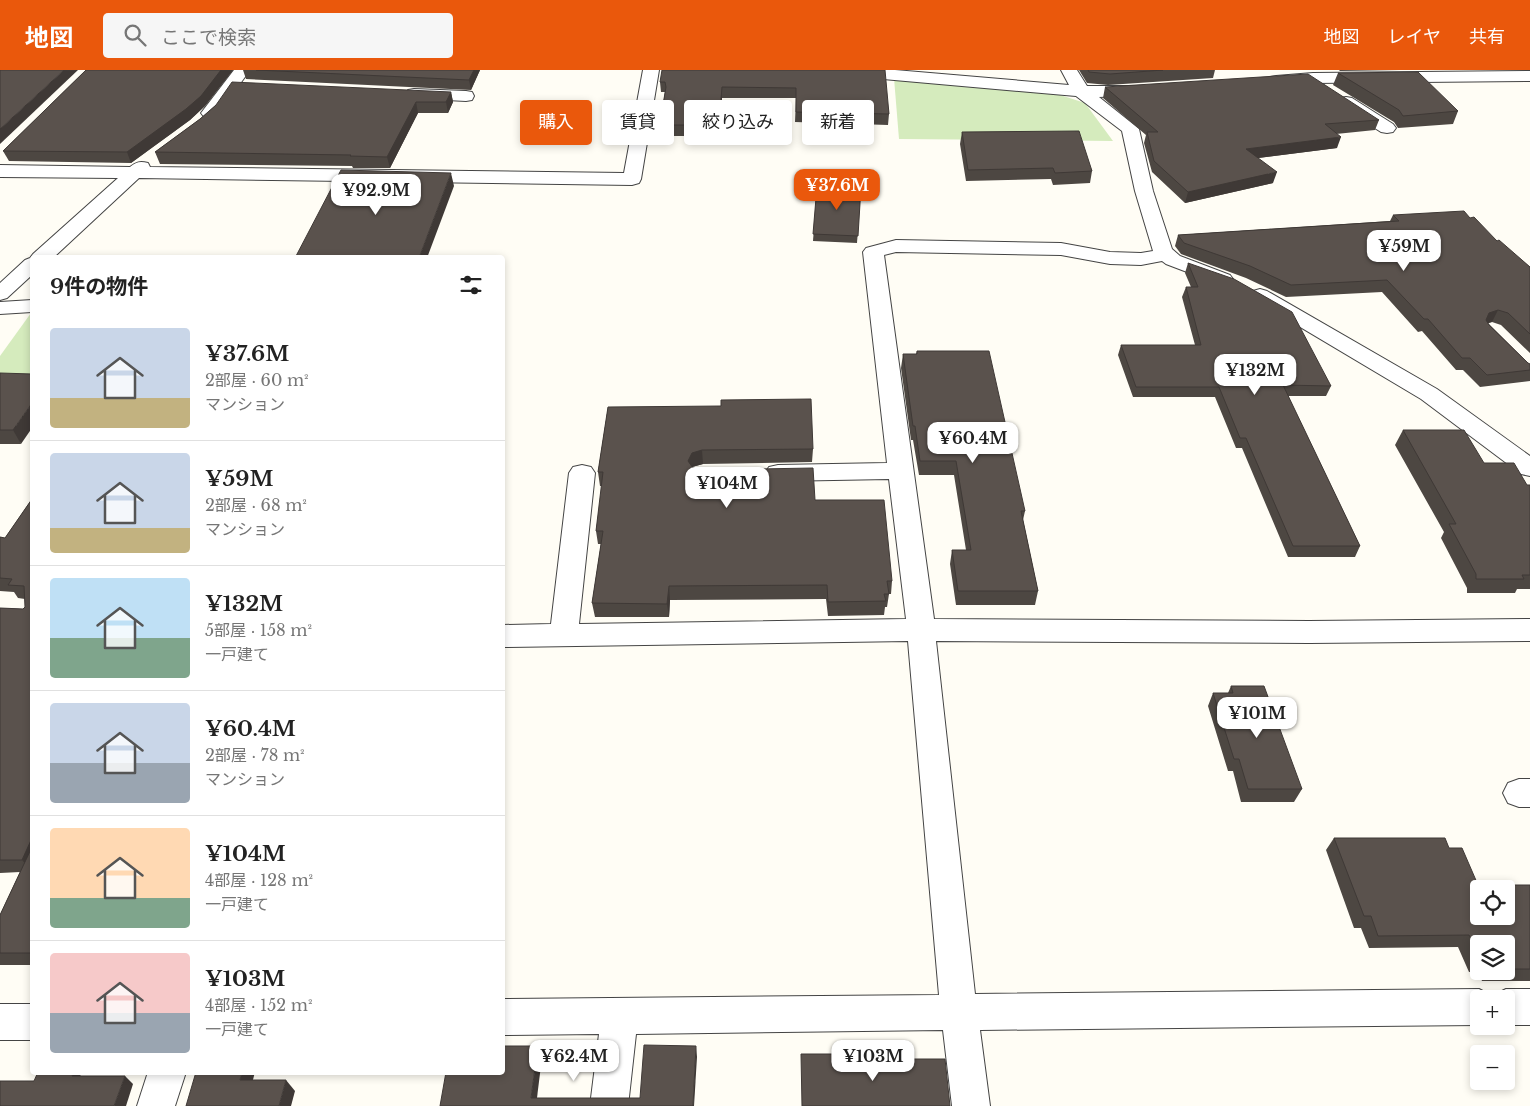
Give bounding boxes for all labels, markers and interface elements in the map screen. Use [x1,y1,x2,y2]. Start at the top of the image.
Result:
search box [103,13,453,58]
icon: search [121,21,149,49]
text: 地図 [25,23,73,52]
text: ここで検索 [161,26,256,49]
text: 地図 [1324,26,1360,48]
text: レイヤ [1388,26,1441,48]
text: 共有 [1469,26,1505,48]
chip: 購入 [520,100,592,145]
chip: 賃貸 [602,100,674,145]
chip: 絞り込み [684,100,792,145]
chip: 新着 [802,100,874,145]
pin: ¥37.6M [796,168,878,211]
pin: ¥92.9M [335,174,417,216]
text: ¥37.6M [805,175,869,195]
text: ¥92.9M [342,180,410,200]
pin: ¥59M [1374,230,1434,272]
text: ¥59M [1378,236,1430,256]
icon: filters [457,271,485,299]
text: 9件の物件 [50,274,148,300]
text: ¥37.6M [205,341,289,367]
icon: home [90,348,150,408]
pin: ¥132M [1220,354,1290,396]
text: ¥132M [1225,360,1285,380]
text: 2部屋 · 60 m² [205,370,309,390]
text: マンション [205,394,285,414]
pin: ¥60.4M [932,422,1014,464]
text: ¥60.4M [938,428,1008,448]
text: ¥59M [205,466,274,492]
pin: ¥104M [692,466,762,509]
icon: home [90,473,150,533]
text: ¥104M [696,473,758,493]
text: 2部屋 · 68 m² [205,495,307,515]
text: マンション [205,519,285,539]
text: ¥132M [205,591,283,617]
icon: home [90,598,150,658]
text: 5部屋 · 158 m² [205,620,312,640]
text: 一戸建て [205,644,269,664]
pin: ¥101M [1222,696,1292,739]
text: ¥101M [1228,703,1286,723]
text: ¥60.4M [205,716,296,742]
icon: home [90,723,150,783]
text: 2部屋 · 78 m² [205,745,305,765]
text: マンション [205,769,285,789]
text: ¥104M [205,841,286,867]
icon: home [90,848,150,908]
text: 4部屋 · 128 m² [205,870,313,890]
map controls [1470,880,1515,1090]
button: locate [1470,880,1515,925]
text: 一戸建て [205,894,269,914]
button: layers [1470,935,1515,980]
text: ¥103M [205,966,285,992]
icon: home [90,973,150,1033]
button: + [1470,990,1515,1035]
text: 4部屋 · 152 m² [205,995,313,1015]
text: 一戸建て [205,1019,269,1039]
pin: ¥62.4M [533,1040,615,1082]
pin: ¥103M [838,1040,908,1082]
button: − [1470,1045,1515,1090]
text: ¥62.4M [540,1046,608,1066]
text: ¥103M [842,1046,904,1066]

